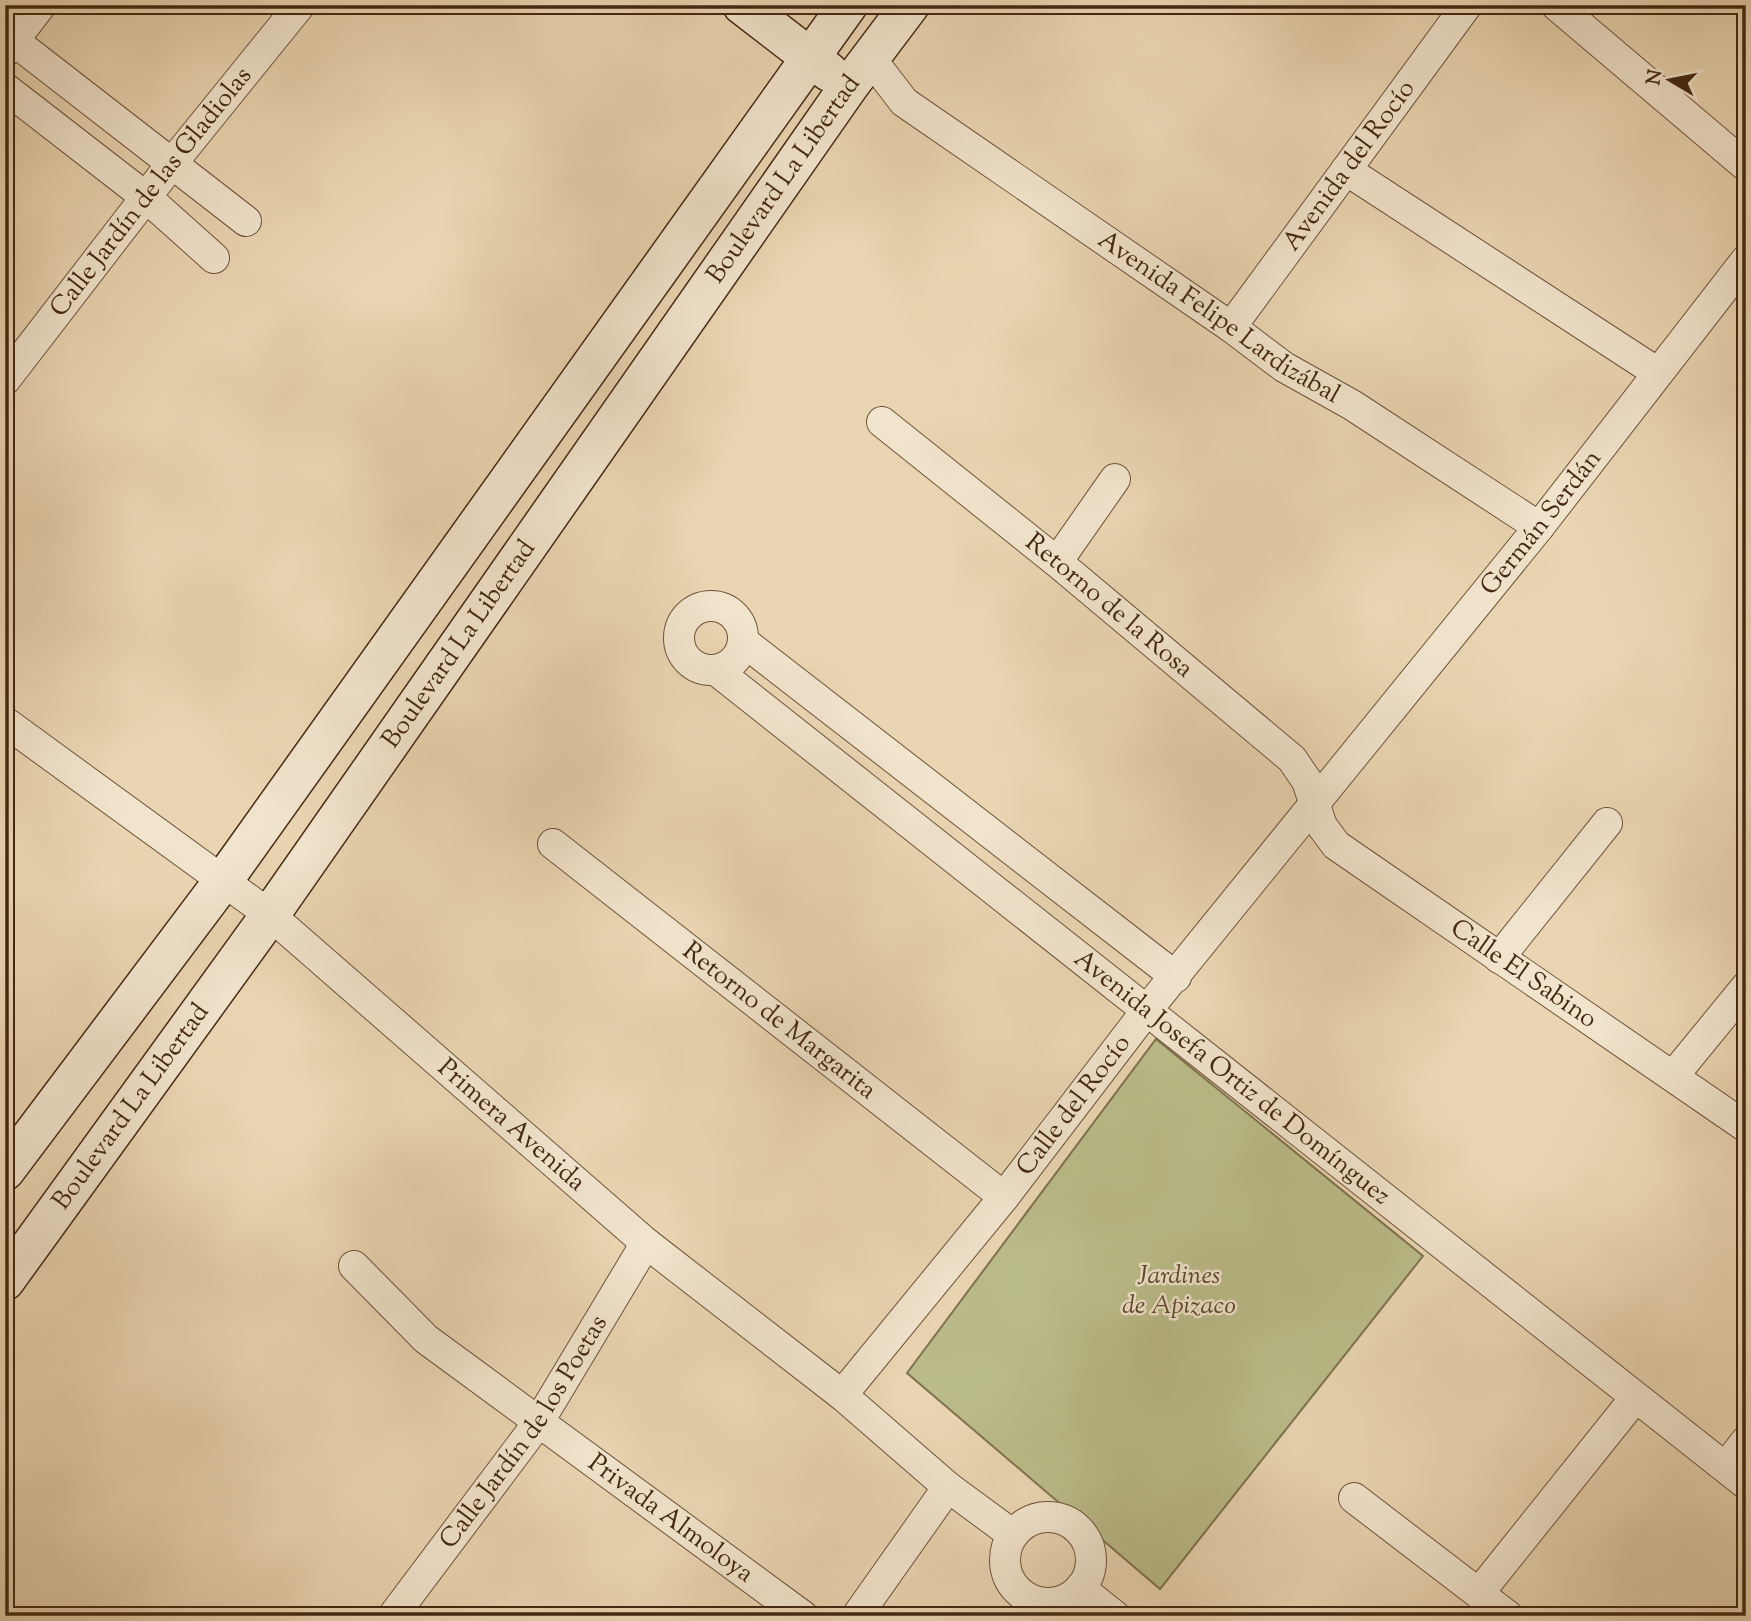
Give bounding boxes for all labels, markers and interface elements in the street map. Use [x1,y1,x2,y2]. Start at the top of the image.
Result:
north arrow [1636,46,1706,116]
street label: Calle Jardín de las Gladiolas [41,59,261,325]
street label: Boulevard La Libertad [698,67,870,291]
text: N [1641,68,1670,87]
street label: Avenida del Rocío [1274,72,1425,259]
street label: Avenida Felipe Lardizábal [1090,222,1347,413]
street label: Germán Serdán [1472,442,1611,604]
street label: Retorno de la Rosa [1017,525,1201,687]
street label: Boulevard La Libertad [373,532,545,756]
street label: Calle El Sabino [1442,910,1605,1038]
street label: Retorno de Margarita [674,933,884,1109]
street label: Avenida Josefa Ortiz de Domínguez [1066,941,1398,1215]
street label: Boulevard La Libertad [44,996,219,1218]
street label: Calle del Rocío [1008,1027,1140,1184]
street label: Primera Avenida [429,1050,594,1201]
park label: Jardines de Apizaco [1122,1258,1236,1325]
street label: Calle Jardín de los Poetas [431,1308,617,1557]
street label: Privada Almoloya [580,1445,761,1592]

